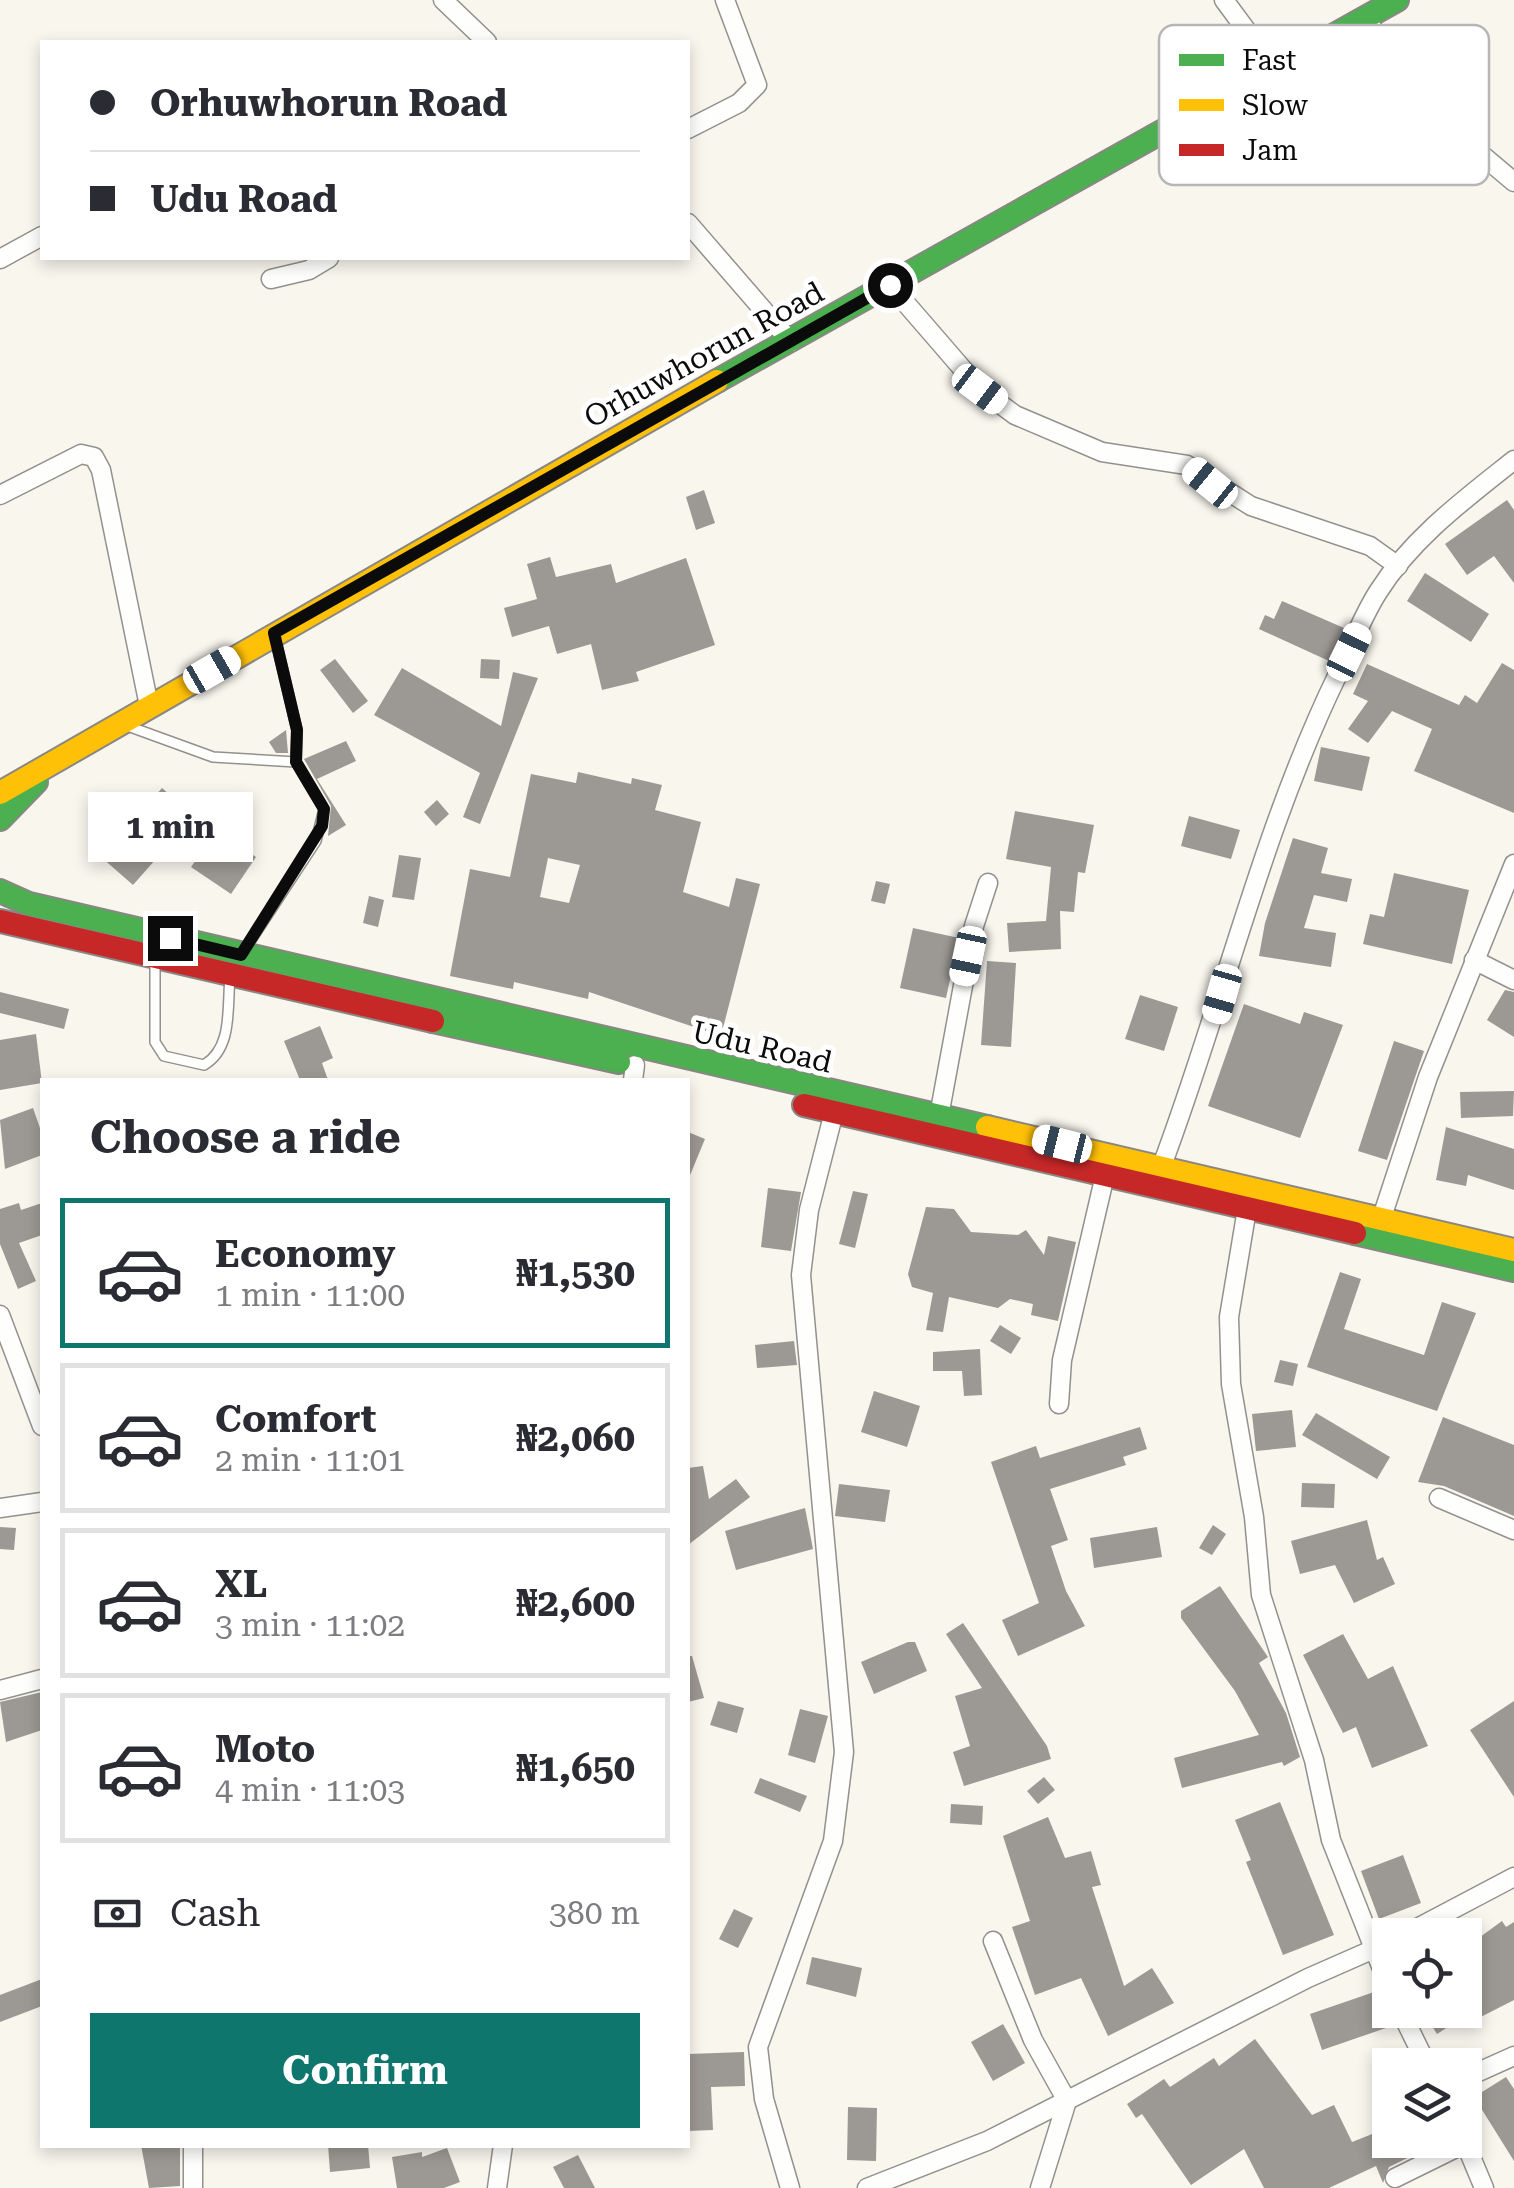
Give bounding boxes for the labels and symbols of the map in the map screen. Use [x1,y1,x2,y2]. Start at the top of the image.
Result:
legend [1159,25,1489,185]
text: Fast [1242,44,1296,77]
text: Slow [1242,89,1309,122]
text: Jam [1242,134,1298,167]
route start [868,263,913,308]
street label: Orhuwhorun Road [578,274,830,435]
car [947,359,1013,419]
car [1177,452,1243,514]
car [1322,618,1376,686]
car [179,642,245,698]
callout: 1 min [88,793,252,863]
route end [148,916,193,961]
car [947,924,989,988]
car [1199,961,1245,1027]
street label: Udu Road [689,1013,835,1080]
car [1029,1122,1095,1166]

